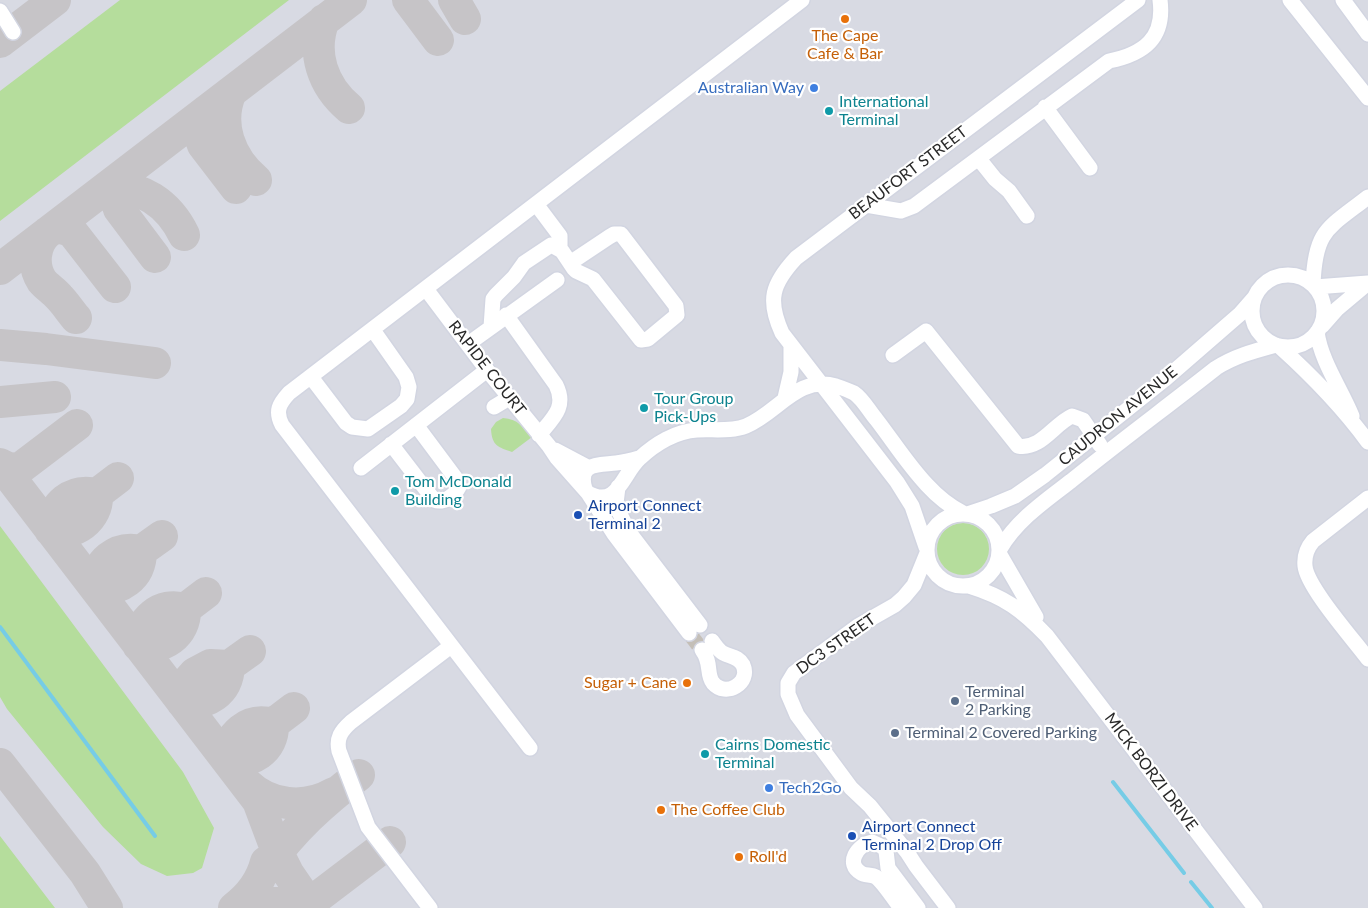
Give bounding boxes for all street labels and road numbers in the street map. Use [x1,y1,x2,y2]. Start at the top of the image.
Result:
street label: BEAUFORT STREET [845,122,971,224]
street label: RAPIDE COURT [444,317,530,419]
street label: CAUDRON AVENUE [1055,362,1181,470]
street label: DC3 STREET [793,610,879,678]
street label: MICK BORZI DRIVE [1100,709,1202,835]

